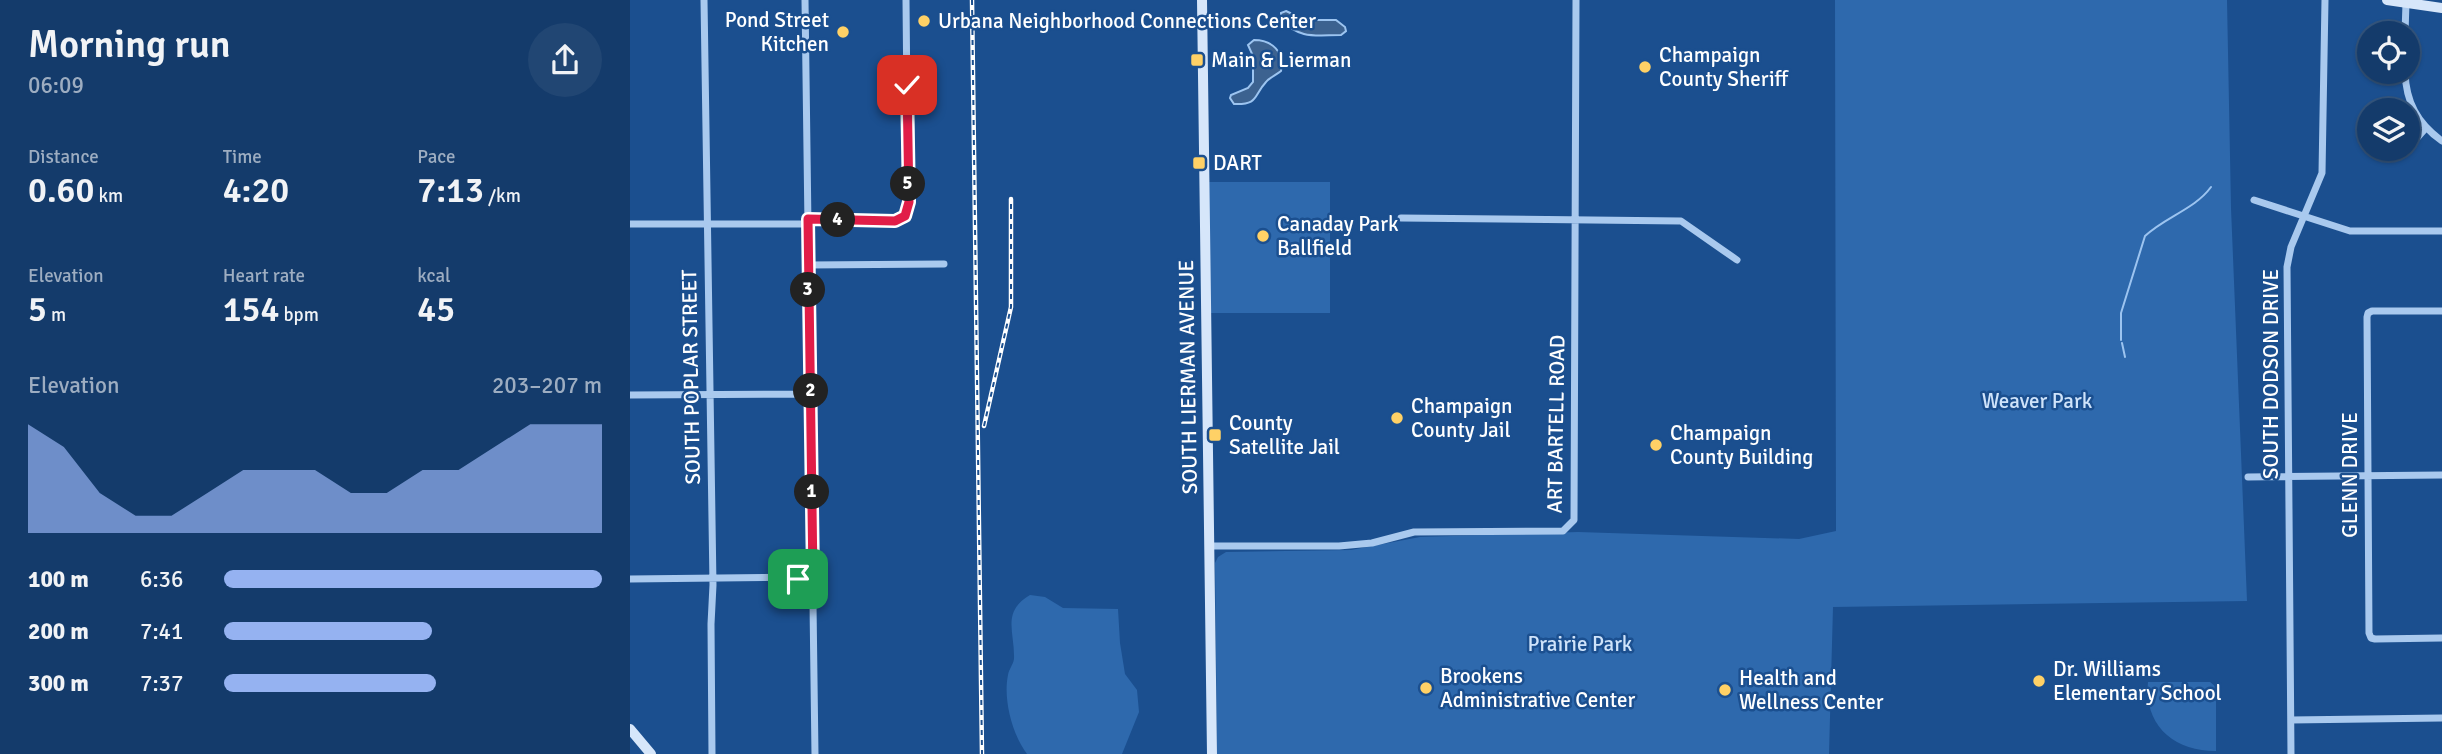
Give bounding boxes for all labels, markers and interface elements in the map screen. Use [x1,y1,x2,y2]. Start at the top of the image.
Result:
place label: Pond Street Kitchen [725,7,829,57]
place label: Urbana Neighborhood Connections Center [938,8,1316,34]
marker: Urbana Neighborhood Connections Center [916,13,932,29]
text: Morning run [28,21,231,68]
map controls [2357,21,2420,161]
button: locate [2357,21,2420,84]
button: share [528,23,602,97]
marker: Pond Street Kitchen [835,24,851,40]
place label: Champaign County Sheriff [1659,42,1790,92]
place label: Main & Lierman [1211,47,1351,73]
marker: Main & Lierman [1189,52,1205,68]
pin [877,55,937,115]
marker: Champaign County Sheriff [1637,59,1653,75]
icon: check [888,66,926,104]
text: 06:09 [28,71,84,100]
button: layers [2357,98,2420,161]
text: Distance [28,145,99,169]
text: Time [223,145,262,169]
text: Pace [417,145,456,169]
place label: DART [1213,150,1263,176]
marker: DART [1191,155,1207,171]
pin: 5 [890,166,926,202]
text: 0.60 [28,169,94,212]
text: 4:20 [223,169,289,212]
text: 7:13 [417,169,484,212]
text: 5 [902,171,913,195]
text: km [94,184,123,208]
text: /km [484,184,521,208]
pin: 4 [820,202,856,238]
text: 4 [832,207,843,231]
place label: Canaday Park Ballfield [1277,211,1399,261]
marker: Canaday Park Ballfield [1255,228,1271,244]
street label: SOUTH LIERMAN AVENUE [1173,259,1203,495]
text: Elevation [28,264,104,288]
text: Heart rate [223,264,305,288]
text: kcal [417,264,451,288]
street label: SOUTH POPLAR STREET [676,269,706,485]
street label: SOUTH DODSON DRIVE [2258,269,2284,479]
pin: 3 [790,272,826,308]
text: 3 [802,277,813,301]
text: 5 [28,288,47,331]
text: 154 [223,288,279,331]
text: 45 [417,288,455,331]
text: m [47,303,66,327]
text: bpm [279,303,319,327]
street label: ART BARTELL ROAD [1541,334,1571,514]
text: Elevation [28,371,120,400]
text: 203–207 m [492,371,602,400]
pin: 2 [794,374,828,408]
text: 2 [805,378,816,402]
park label: Weaver Park [1982,388,2093,414]
place label: Champaign County Jail [1411,393,1513,443]
place label: County Satellite Jail [1229,410,1340,460]
marker: Champaign County Jail [1389,410,1405,426]
street label: GLENN DRIVE [2337,412,2363,538]
place label: Champaign County Building [1670,420,1813,470]
marker: County Satellite Jail [1207,427,1223,443]
marker: Champaign County Building [1648,437,1664,453]
pin: 1 [794,475,830,510]
text: 1 [806,479,817,503]
pin [768,549,828,609]
icon: arrive [779,560,817,598]
text: 100 m [28,565,89,594]
text: 6:36 [140,565,183,594]
text: 200 m [28,617,89,646]
text: 7:41 [140,617,183,646]
park label: Prairie Park [1528,631,1633,657]
place label: Dr. Williams Elementary School [2053,656,2222,706]
place label: Brookens Administrative Center [1440,663,1635,713]
place label: Health and Wellness Center [1739,665,1884,715]
text: 300 m [28,669,89,698]
text: 7:37 [140,669,183,698]
marker: Dr. Williams Elementary School [2031,673,2047,689]
marker: Brookens Administrative Center [1418,680,1434,696]
marker: Health and Wellness Center [1717,682,1733,698]

